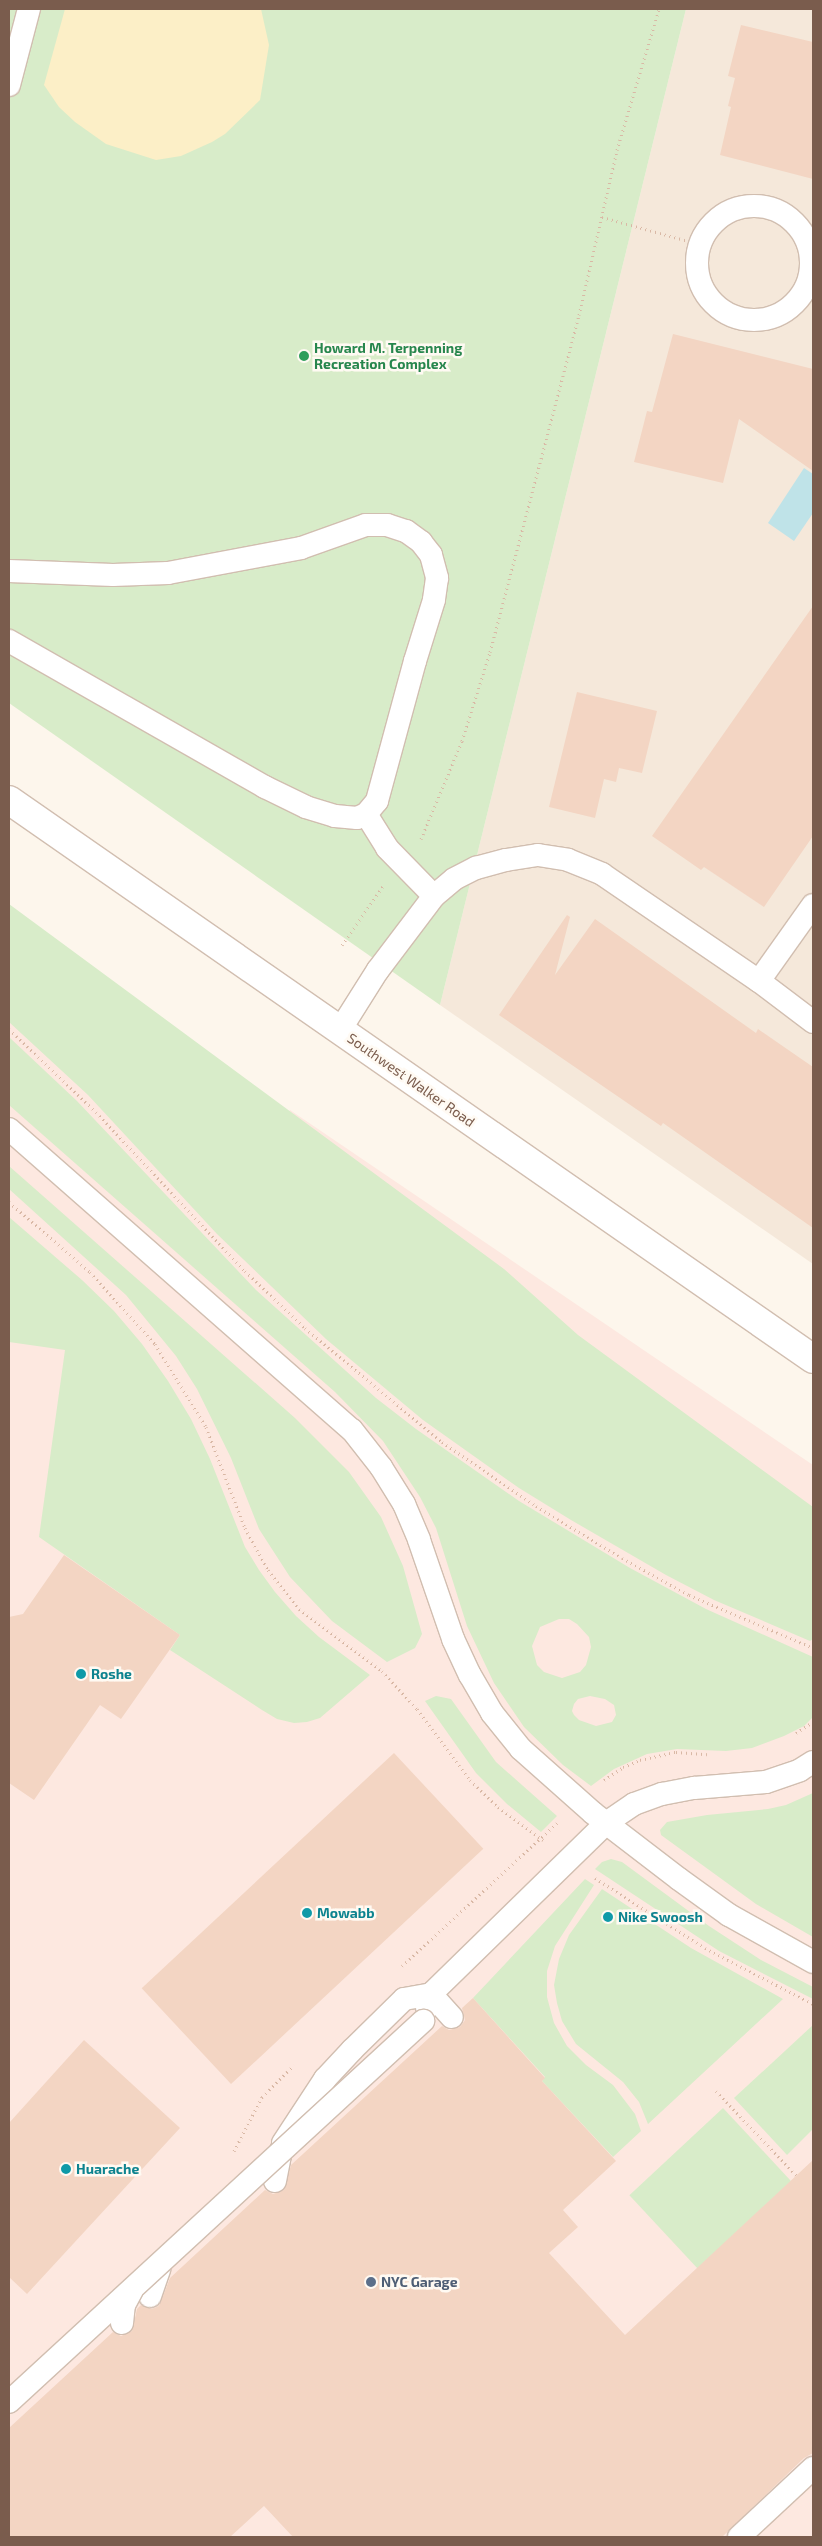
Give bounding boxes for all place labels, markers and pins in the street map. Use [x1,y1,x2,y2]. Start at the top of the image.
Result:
place label: Howard M. Terpenning Recreation Complex [314,340,463,372]
marker: Howard M. Terpenning Recreation Complex [298,350,310,362]
place label: Roshe [91,1666,132,1682]
marker: Roshe [75,1668,87,1680]
place label: Mowabb [317,1905,374,1921]
marker: Mowabb [301,1907,313,1919]
place label: Nike Swoosh [618,1909,703,1925]
marker: Nike Swoosh [602,1911,614,1923]
place label: Huarache [76,2161,139,2177]
marker: Huarache [60,2163,72,2175]
place label: NYC Garage [381,2274,458,2290]
marker: NYC Garage [365,2276,377,2288]

